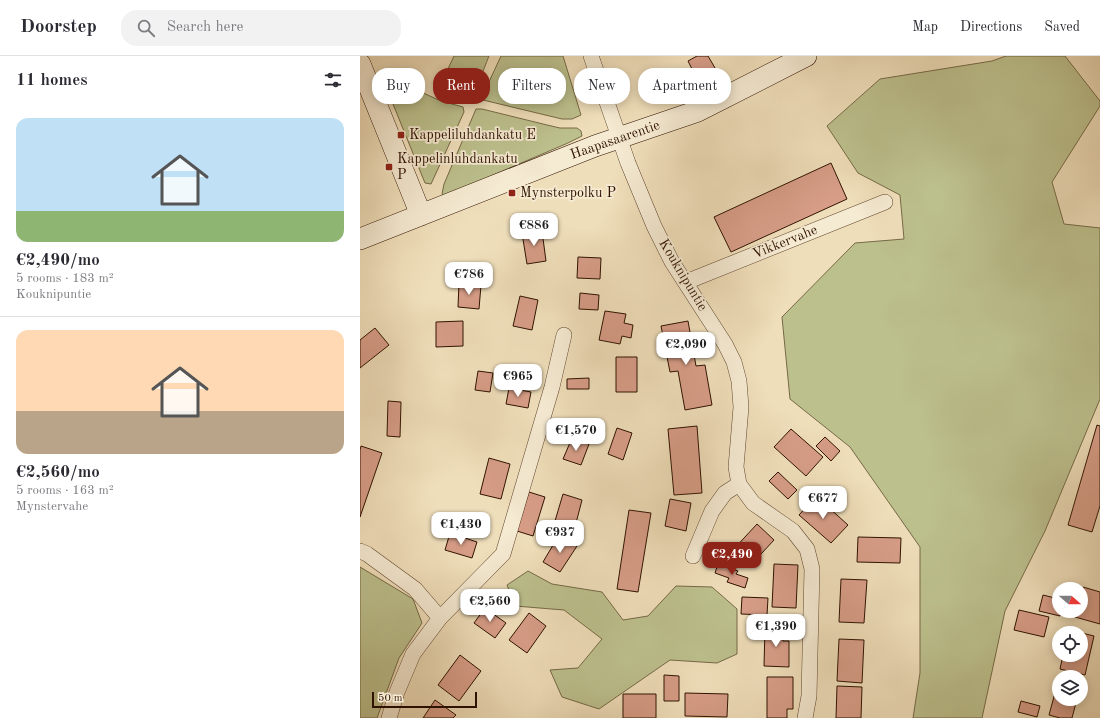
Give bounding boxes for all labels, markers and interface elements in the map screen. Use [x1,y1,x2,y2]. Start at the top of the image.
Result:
search box [121,10,401,46]
icon: search [135,17,157,39]
text: Doorstep [20,18,97,37]
text: Search here [167,20,244,35]
text: Map [912,20,938,34]
text: Directions [960,20,1022,34]
text: Saved [1044,20,1080,34]
chip: Buy [372,68,425,104]
chip: Rent [433,68,490,104]
chip: Filters [498,68,566,104]
chip: New [574,68,630,104]
chip: Apartment [638,68,731,104]
icon: filters [322,69,344,91]
text: 11 homes [16,72,88,89]
street label: Haapasaarentie [568,118,662,162]
place label: Kappeliluhdankatu E [409,128,536,142]
marker: Kappeliluhdankatu E [396,130,406,140]
icon: home [144,144,216,216]
place label: Kappelinluhdankatu P [397,152,518,182]
marker: Kappelinluhdankatu P [384,162,394,172]
place label: Mynsterpolku P [520,186,616,200]
marker: Mynsterpolku P [507,188,517,198]
pin: €886 [510,213,558,247]
text: €886 [519,219,549,232]
street label: Vikkervahe [751,223,819,261]
street label: Kouknipuntie [656,237,710,313]
text: €2,490/mo [16,252,100,269]
pin: €786 [445,262,493,296]
text: €786 [454,268,484,281]
text: 5 rooms · 183 m² [16,272,114,285]
text: Kouknipuntie [16,288,91,301]
pin: €2,090 [653,332,719,366]
text: €2,090 [665,338,707,351]
icon: home [144,356,216,428]
pin: €965 [494,364,542,398]
text: €965 [503,370,533,383]
pin: €1,570 [543,418,609,452]
text: €1,570 [555,424,597,437]
text: €2,560/mo [16,464,100,481]
text: 5 rooms · 163 m² [16,484,114,497]
pin: €677 [799,486,847,520]
text: €677 [808,492,838,505]
text: Mynstervahe [16,500,88,513]
pin: €1,430 [428,512,494,546]
text: €1,430 [440,518,482,531]
pin: €937 [536,520,584,554]
text: €937 [545,526,575,539]
pin: €2,490 [699,542,765,576]
text: €2,490 [711,548,753,561]
north arrow [1052,582,1088,618]
map controls [1052,582,1088,706]
pin: €2,560 [457,589,523,623]
text: €2,560 [469,595,511,608]
pin: €1,390 [743,614,809,648]
text: €1,390 [755,620,797,633]
button: locate [1052,626,1088,662]
button: layers [1052,670,1088,706]
scale bar [372,690,477,709]
text: 50 m [378,693,403,704]

